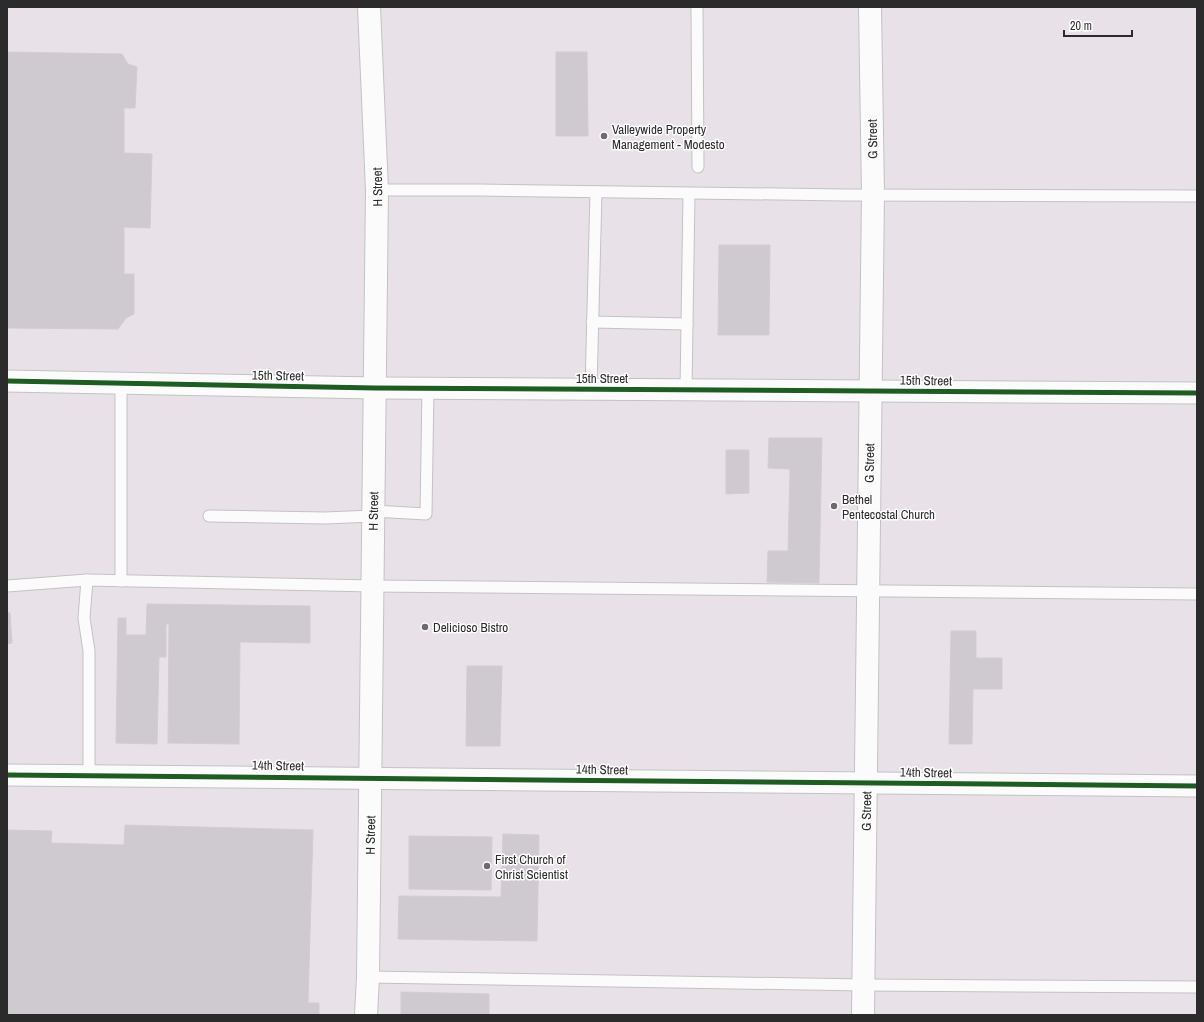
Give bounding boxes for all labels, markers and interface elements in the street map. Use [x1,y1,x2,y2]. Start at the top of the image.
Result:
scale bar [1064,12,1132,38]
text: 20 m [1070,18,1092,34]
street label: G Street [864,119,881,159]
place label: Valleywide Property Management - Modesto [612,121,725,153]
marker: Valleywide Property Management - Modesto [599,131,609,141]
street label: H Street [369,167,386,207]
street label: 15th Street [252,367,304,384]
street label: 15th Street [576,370,628,387]
street label: 15th Street [900,372,952,389]
street label: G Street [861,443,878,483]
street label: H Street [365,491,382,531]
place label: Bethel Pentecostal Church [842,491,935,523]
marker: Bethel Pentecostal Church [829,501,839,511]
place label: Delicioso Bistro [433,619,508,636]
marker: Delicioso Bistro [420,622,430,632]
street label: 14th Street [252,757,304,774]
street label: 14th Street [576,761,628,778]
street label: 14th Street [900,764,952,781]
street label: G Street [858,791,875,831]
street label: H Street [362,815,379,855]
place label: First Church of Christ Scientist [495,851,568,883]
marker: First Church of Christ Scientist [482,861,492,871]

